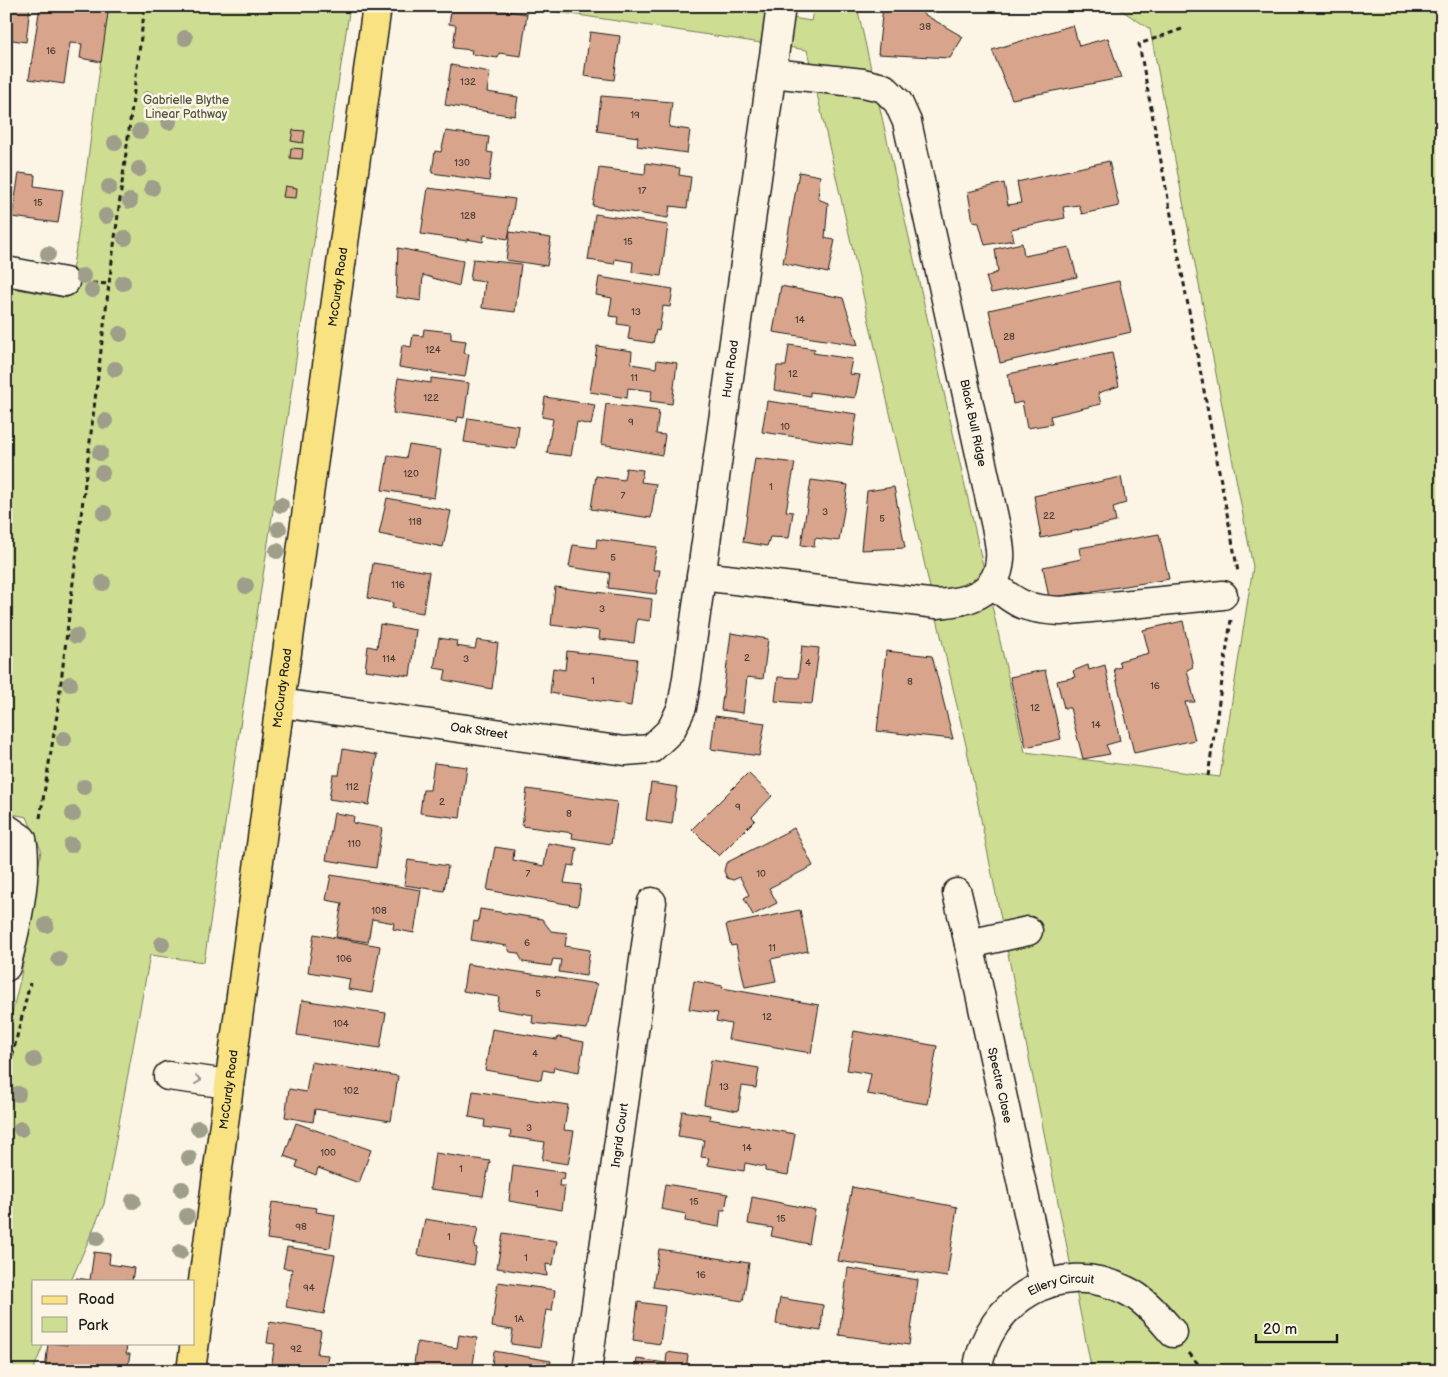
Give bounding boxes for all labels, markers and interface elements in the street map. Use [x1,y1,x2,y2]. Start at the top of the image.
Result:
house number: 38 [919,21,931,33]
house number: 16 [46,45,56,57]
house number: 132 [460,76,476,88]
park label: Gabrielle Blythe Linear Pathway [143,93,229,122]
house number: 19 [630,109,640,121]
house number: 130 [454,157,470,169]
house number: 17 [638,185,646,197]
house number: 15 [33,197,43,209]
house number: 128 [460,210,476,222]
house number: 15 [623,236,633,248]
street label: McCurdy Road [325,246,351,328]
house number: 13 [631,306,641,318]
house number: 14 [795,314,805,326]
house number: 28 [1003,331,1015,343]
street label: Hunt Road [719,339,742,399]
house number: 124 [425,344,441,356]
house number: 12 [788,368,798,380]
house number: 11 [630,372,638,384]
street label: Black Bull Ridge [956,378,990,468]
house number: 122 [423,392,439,404]
house number: 9 [628,416,634,428]
house number: 10 [780,421,790,433]
house number: 120 [403,468,419,480]
house number: 1 [769,481,773,493]
house number: 7 [621,490,626,502]
house number: 3 [822,506,828,518]
house number: 22 [1043,510,1055,522]
house number: 5 [879,513,885,525]
house number: 118 [408,516,422,528]
house number: 5 [610,552,616,564]
house number: 116 [391,579,405,591]
house number: 3 [599,603,605,615]
street label: McCurdy Road [269,647,295,729]
house number: 2 [744,652,750,664]
house number: 114 [382,653,396,665]
house number: 3 [463,653,469,665]
house number: 4 [805,657,811,669]
house number: 1 [591,675,595,687]
house number: 8 [907,676,913,688]
house number: 16 [1150,680,1160,692]
house number: 12 [1030,702,1040,714]
street label: Oak Street [449,719,509,742]
house number: 14 [1091,719,1101,731]
house number: 112 [345,781,359,793]
house number: 2 [439,796,445,808]
house number: 9 [735,801,741,813]
house number: 8 [566,808,572,820]
house number: 110 [347,838,361,850]
house number: 7 [526,868,531,880]
house number: 10 [756,868,766,880]
house number: 108 [371,905,387,917]
house number: 6 [524,937,530,949]
house number: 11 [768,942,776,954]
house number: 106 [336,953,352,965]
house number: 5 [535,988,541,1000]
house number: 12 [762,1011,772,1023]
house number: 104 [333,1018,349,1030]
street label: Spectre Close [984,1046,1016,1124]
house number: 4 [532,1048,538,1060]
street label: McCurdy Road [216,1049,241,1130]
one-way arrow [195,1074,203,1085]
house number: 13 [719,1081,729,1093]
house number: 102 [343,1085,359,1097]
street label: Ingrid Court [608,1102,632,1168]
house number: 3 [526,1122,532,1134]
house number: 14 [742,1142,752,1154]
house number: 100 [320,1147,336,1159]
house number: 1 [459,1163,463,1175]
house number: 1 [535,1188,539,1200]
house number: 15 [689,1196,699,1208]
house number: 15 [776,1213,786,1225]
house number: 98 [295,1221,307,1233]
house number: 1 [447,1231,451,1243]
house number: 1 [524,1252,528,1264]
house number: 16 [696,1269,706,1281]
street label: Ellery Circuit [1025,1271,1096,1299]
legend [32,1280,195,1344]
house number: 94 [303,1282,315,1294]
text: Road [78,1290,114,1309]
scale bar [1256,1312,1337,1344]
house number: 1A [514,1313,525,1325]
text: Park [78,1316,109,1335]
text: 20 m [1263,1320,1297,1339]
house number: 92 [290,1343,302,1355]

